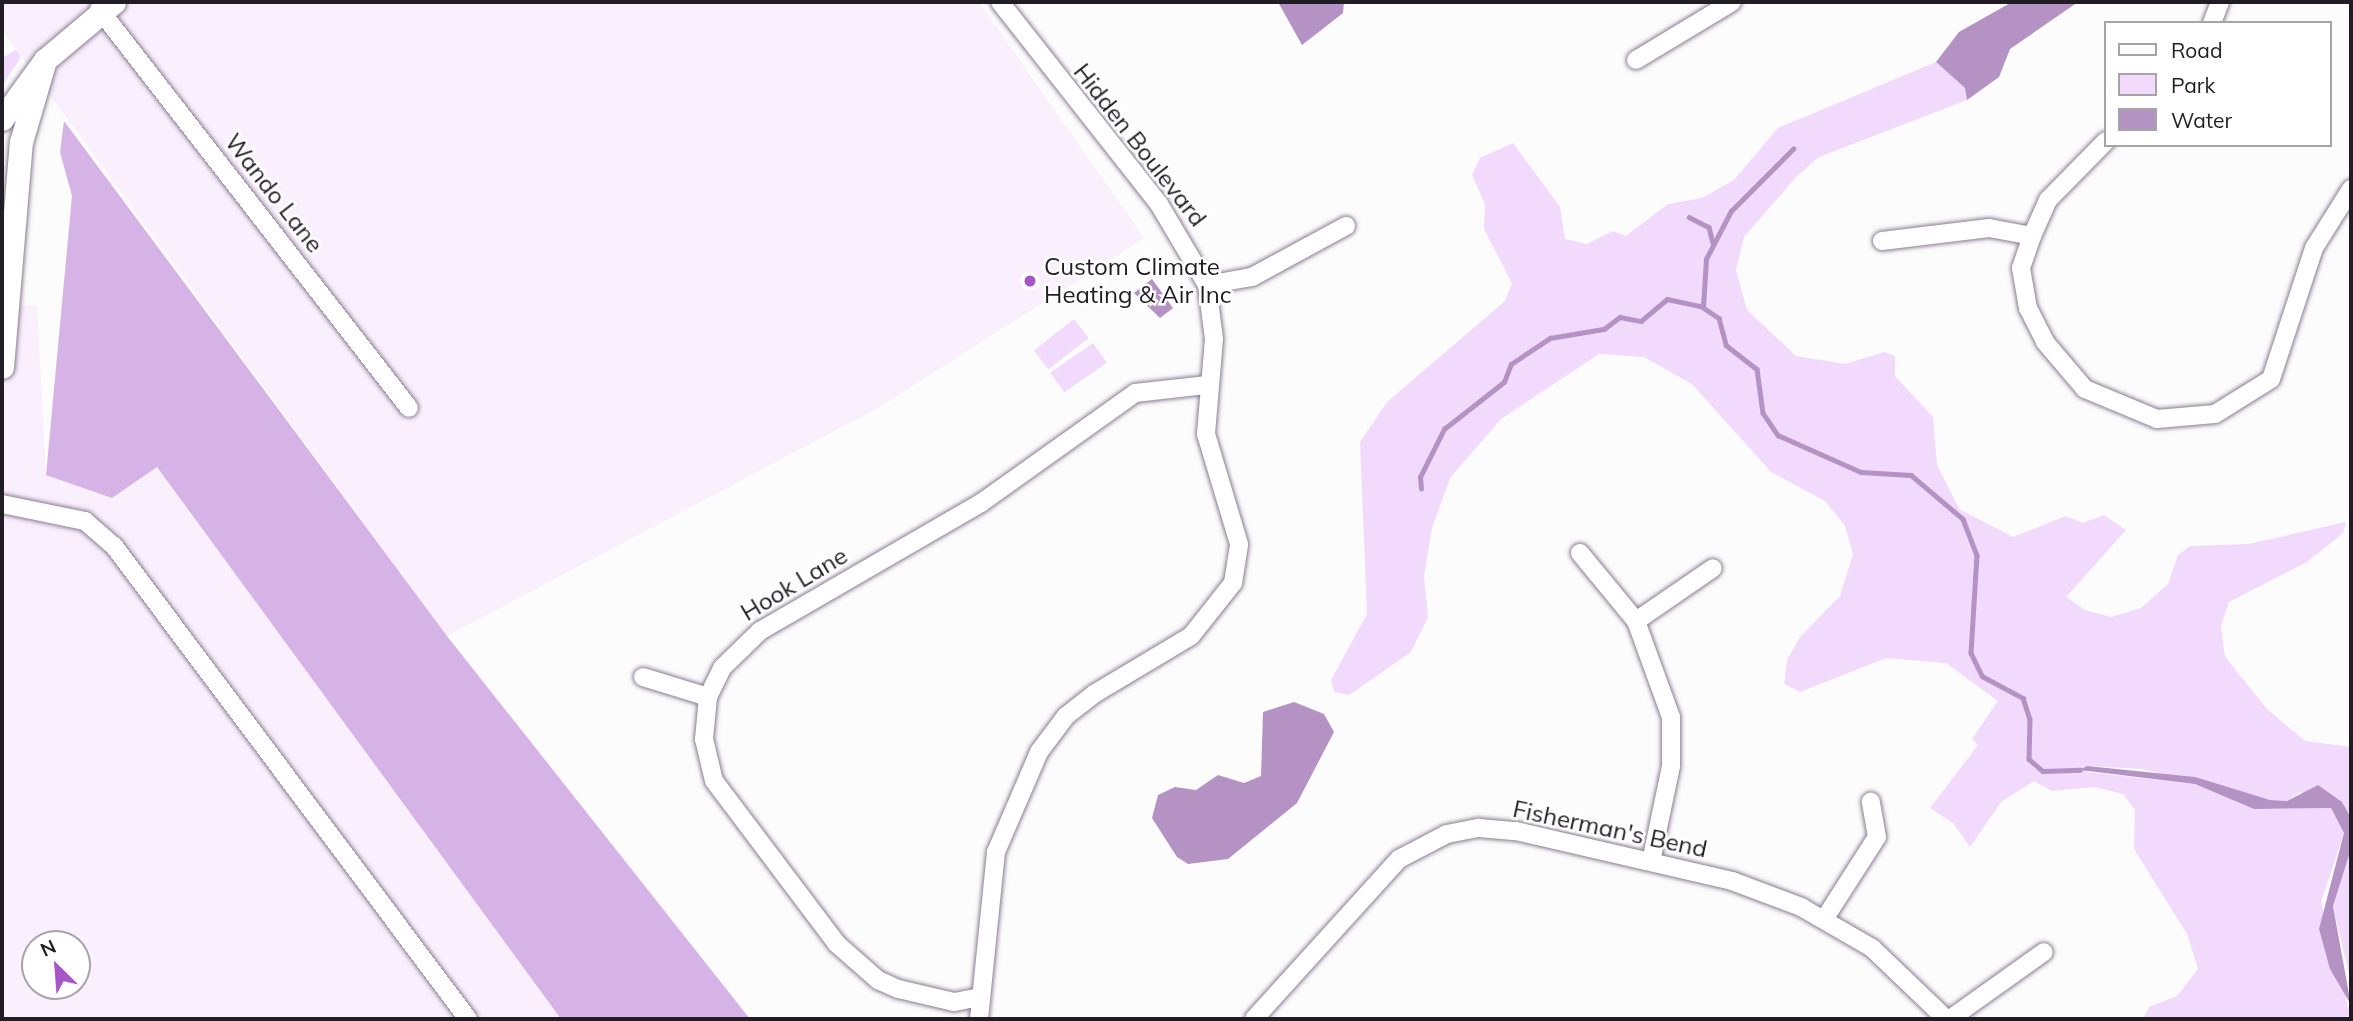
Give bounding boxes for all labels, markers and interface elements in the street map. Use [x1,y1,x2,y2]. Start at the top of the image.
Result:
legend [2104,21,2332,147]
text: Road [2171,37,2222,63]
street label: Hidden Boulevard [1068,58,1212,232]
text: Park [2171,72,2215,98]
text: Water [2171,107,2232,133]
street label: Wando Lane [219,128,329,258]
place label: Custom Climate Heating & Air Inc [1044,253,1232,309]
marker: Custom Climate Heating & Air Inc [1022,273,1038,289]
street label: Hook Lane [736,541,852,627]
street label: Fisherman's Bend [1510,794,1710,864]
north arrow [21,930,91,1000]
text: N [36,934,60,962]

